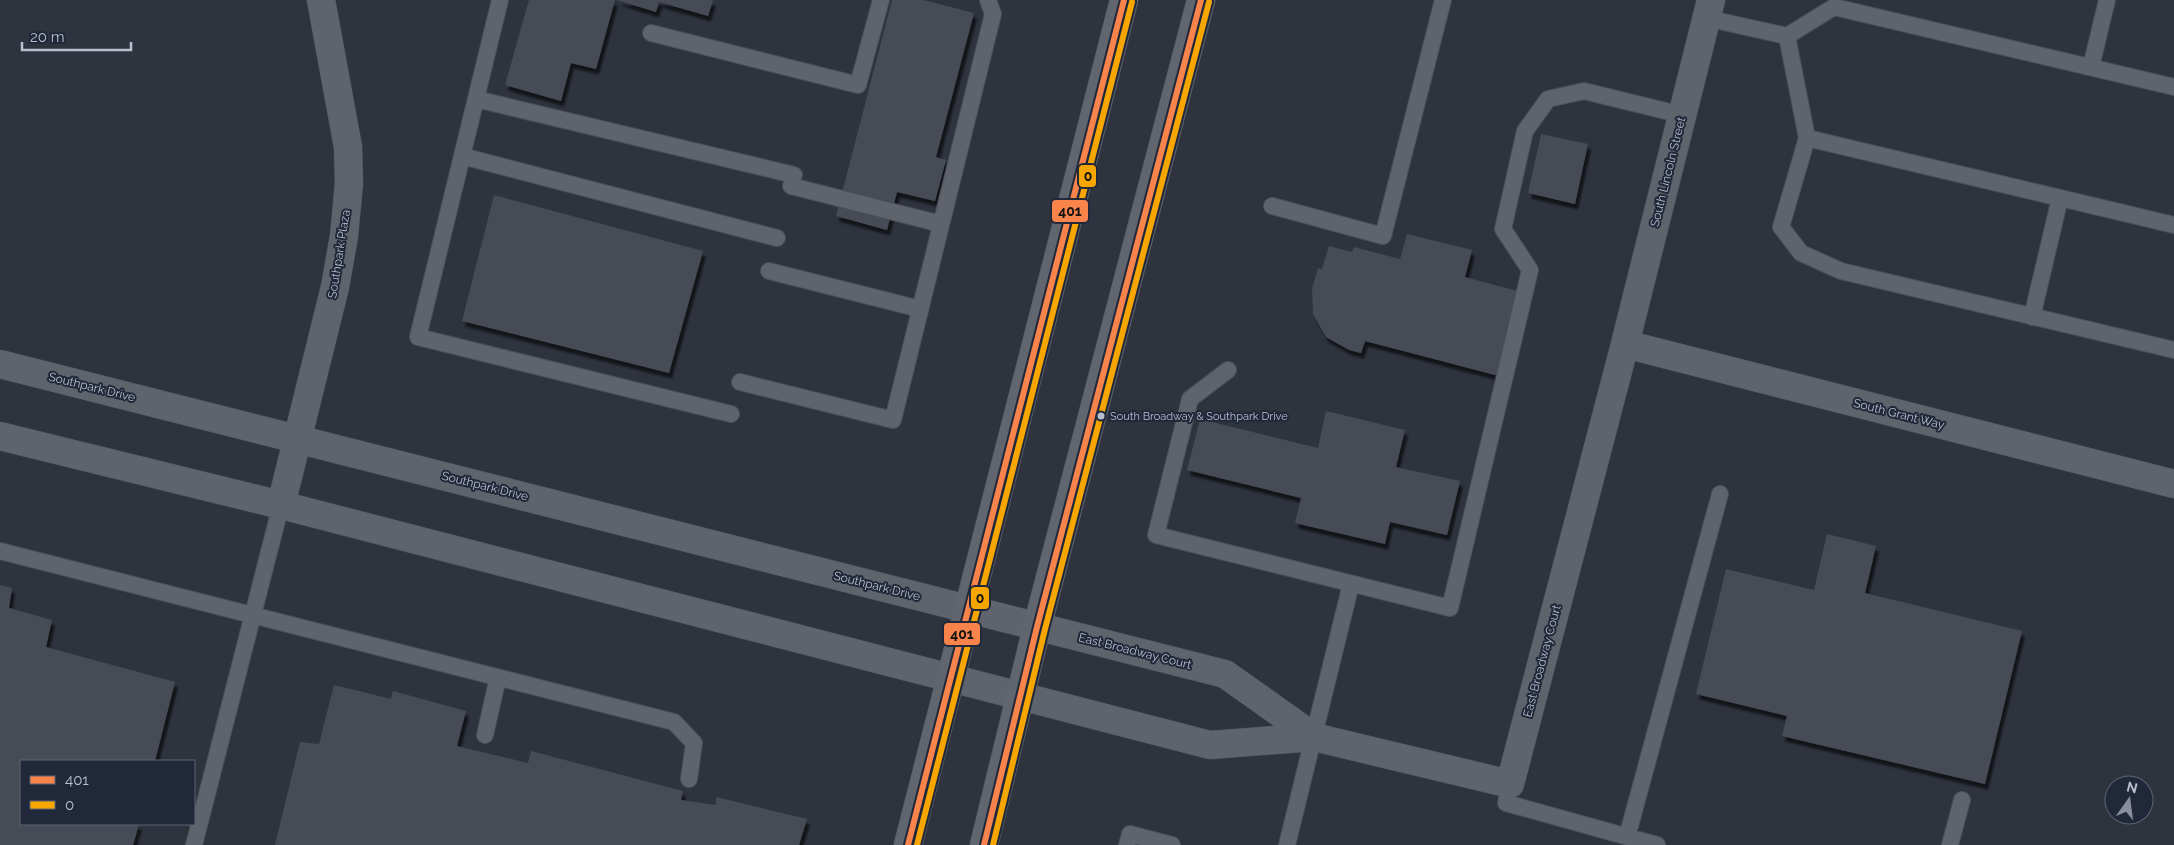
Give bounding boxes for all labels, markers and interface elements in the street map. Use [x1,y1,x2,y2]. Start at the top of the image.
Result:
scale bar [22,20,131,52]
text: 20 m [30,28,65,46]
street label: South Lincoln Street [1648,116,1688,228]
line badge: 0 [1078,164,1097,188]
text: 0 [1084,168,1092,184]
line badge: 401 [1051,199,1089,223]
text: 401 [1058,203,1082,219]
street label: Southpark Plaza [325,209,353,299]
street label: Southpark Drive [47,369,137,405]
street label: South Grant Way [1852,396,1946,432]
place label: South Broadway & Southpark Drive [1110,410,1288,423]
marker: South Broadway & Southpark Drive [1096,411,1106,421]
street label: Southpark Drive [440,468,530,504]
street label: Southpark Drive [832,568,922,604]
line badge: 0 [970,586,990,610]
text: 0 [976,590,984,606]
street label: East Broadway Court [1520,603,1564,719]
line badge: 401 [943,622,981,646]
text: 401 [950,626,974,642]
street label: East Broadway Court [1077,630,1193,672]
legend [20,760,195,825]
text: 401 [65,771,89,789]
north arrow [2104,775,2154,825]
text: N [2125,778,2139,796]
text: 0 [65,796,74,814]

